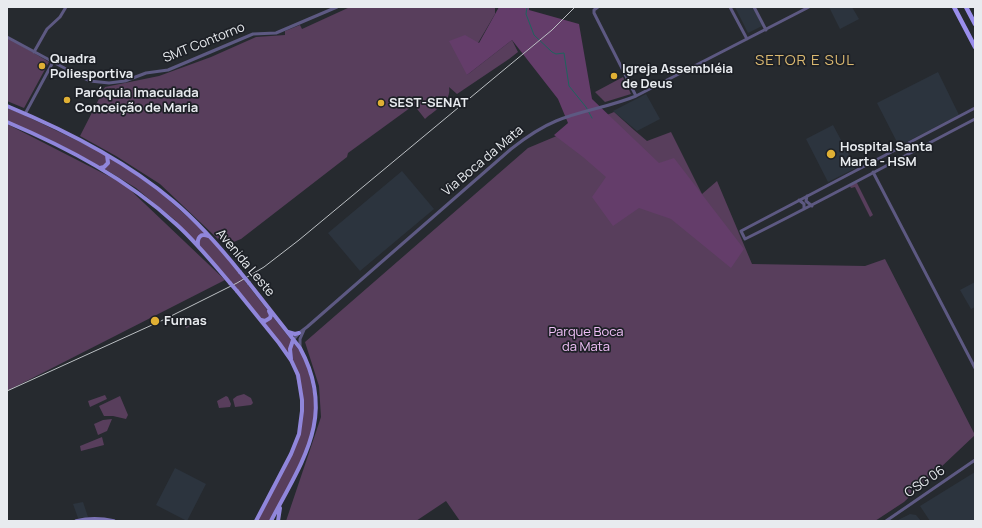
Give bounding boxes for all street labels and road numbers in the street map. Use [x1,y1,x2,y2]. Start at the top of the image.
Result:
street label: SMT Contorno [161,20,247,66]
street label: Via Boca da Mata [439,123,527,199]
street label: Avenida Leste [212,226,278,300]
street label: CSG 06 [902,463,948,501]

